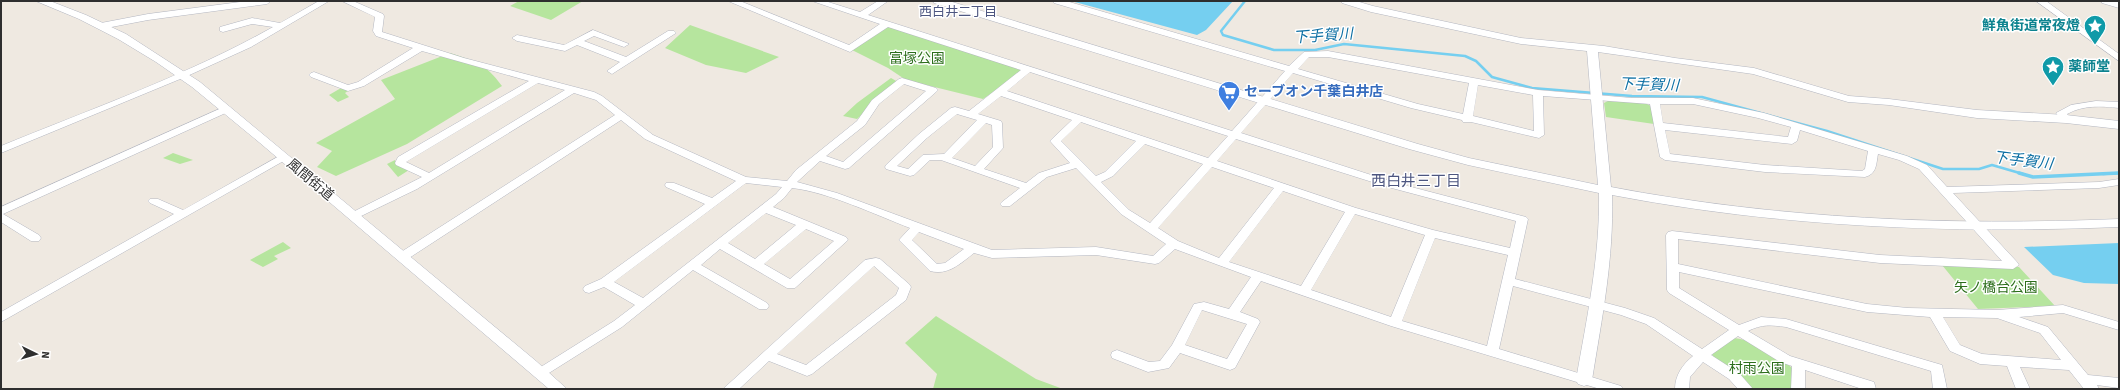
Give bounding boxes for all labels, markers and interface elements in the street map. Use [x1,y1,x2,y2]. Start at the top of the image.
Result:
district label: 西白井二丁目 [919,3,997,21]
place icon: 鮮魚街道常夜燈 [2082,13,2108,46]
place label: 鮮魚街道常夜燈 [1982,16,2080,36]
water label: 下手賀川 [1292,23,1356,49]
park label: 富塚公園 [889,49,945,69]
place icon: 薬師堂 [2040,54,2066,87]
place label: 薬師堂 [2068,57,2110,77]
water label: 下手賀川 [1619,73,1681,97]
supermarket icon: セーブオン千葉白井店 [1216,79,1242,112]
place label: セーブオン千葉白井店 [1244,82,1383,102]
water label: 下手賀川 [1992,147,2056,175]
street label: 風間街道 [282,154,338,206]
district label: 西白井三丁目 [1371,171,1461,192]
park label: 矢ノ橋台公園 [1954,278,2038,298]
north arrow [16,334,56,374]
text: N [38,351,53,359]
park label: 村雨公園 [1729,359,1785,379]

